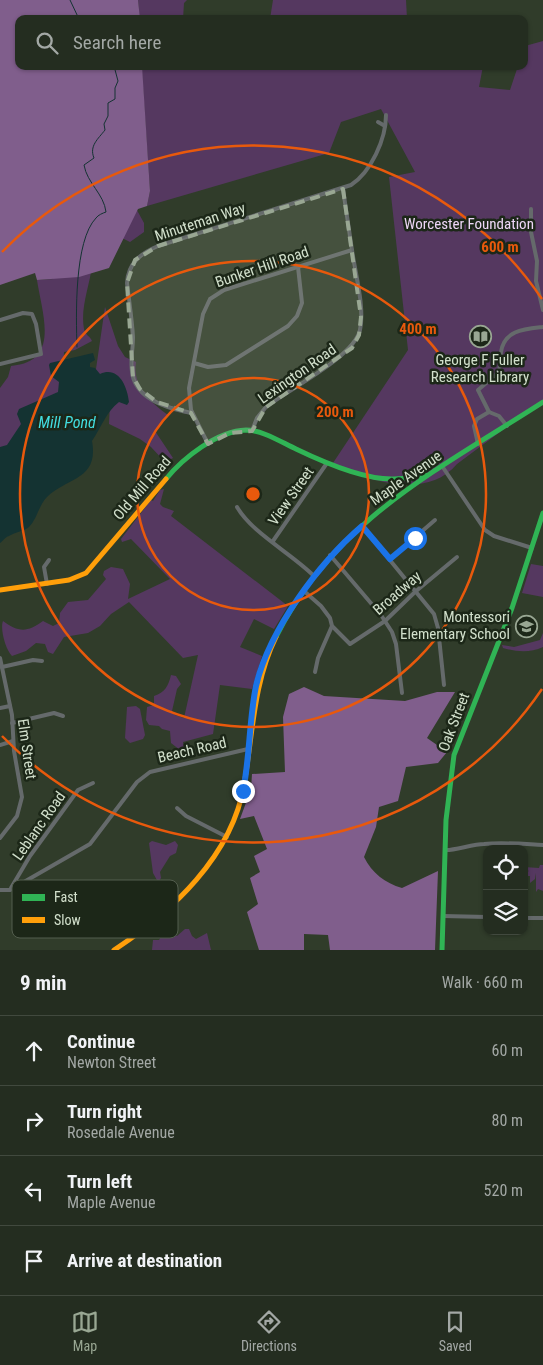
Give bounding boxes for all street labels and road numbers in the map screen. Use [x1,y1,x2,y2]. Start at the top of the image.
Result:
street label: Minuteman Way [152,199,248,245]
street label: Bunker Hill Road [213,243,311,291]
street label: Lexington Road [254,340,340,408]
street label: Maple Avenue [367,447,445,509]
street label: Old Mill Road [109,452,175,524]
street label: View Street [264,463,318,529]
street label: Broadway [369,567,425,619]
street label: Oak Street [435,690,473,754]
street label: Elm Street [14,718,40,780]
street label: Beach Road [156,733,228,767]
street label: Leblanc Road [9,788,69,864]

